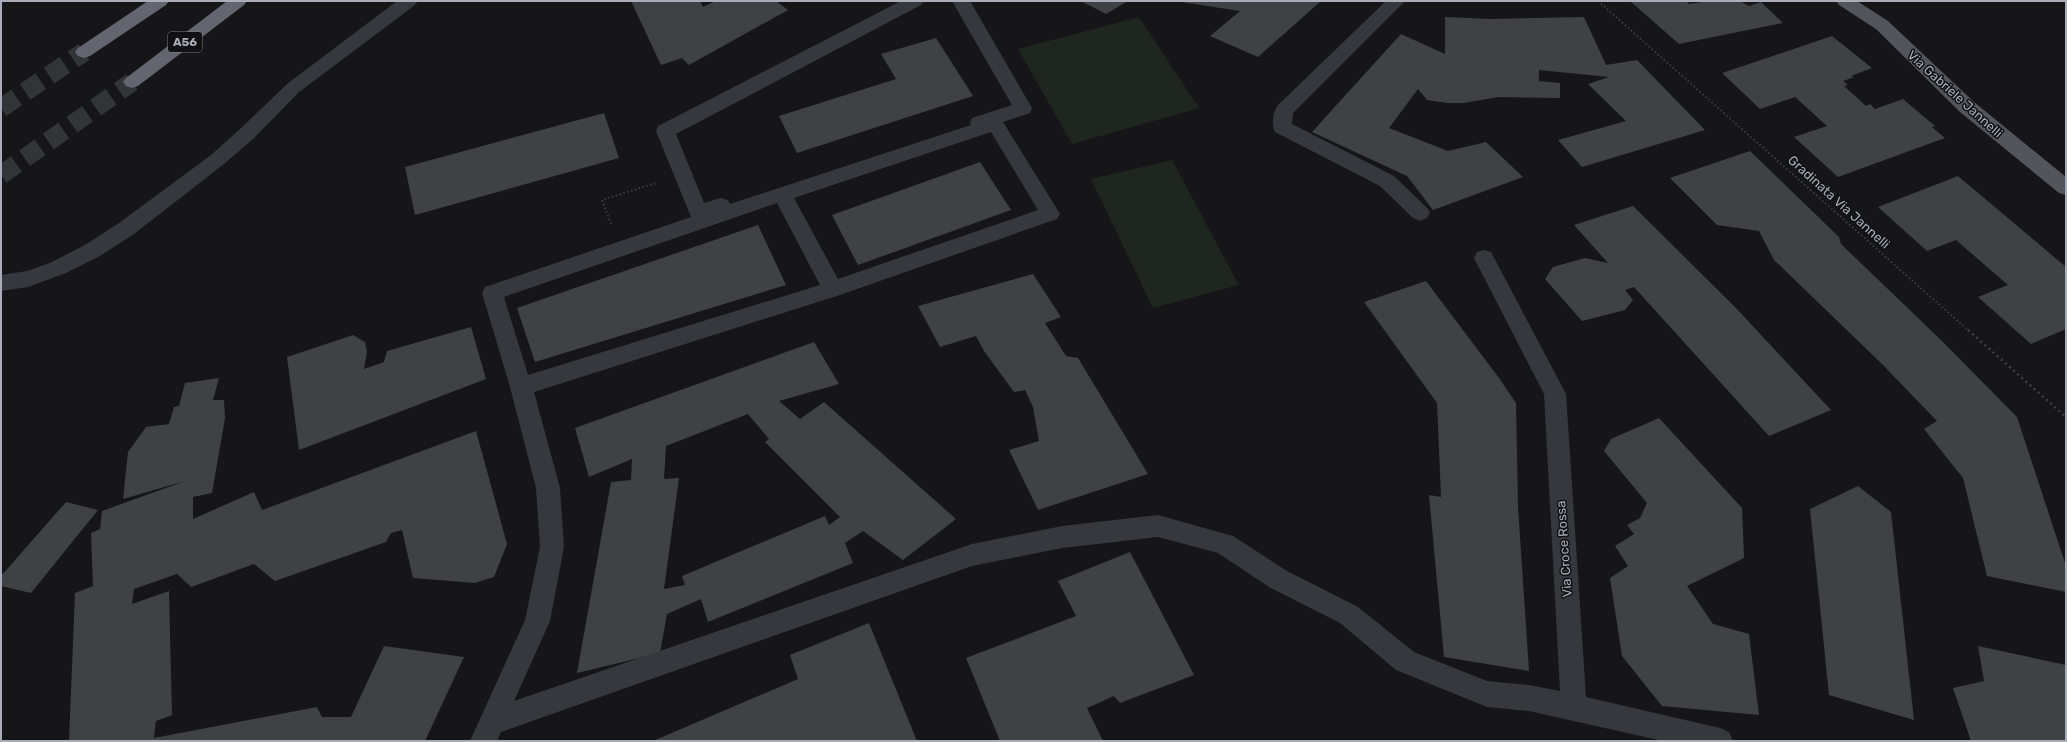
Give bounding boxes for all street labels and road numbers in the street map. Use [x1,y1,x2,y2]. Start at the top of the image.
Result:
road number: A56 [168,32,202,52]
street label: Via Gabriele Jannelli [1904,47,2006,141]
street label: Gradinata Via Jannelli [1785,152,1893,252]
street label: Via Croce Rossa [1553,500,1575,598]

